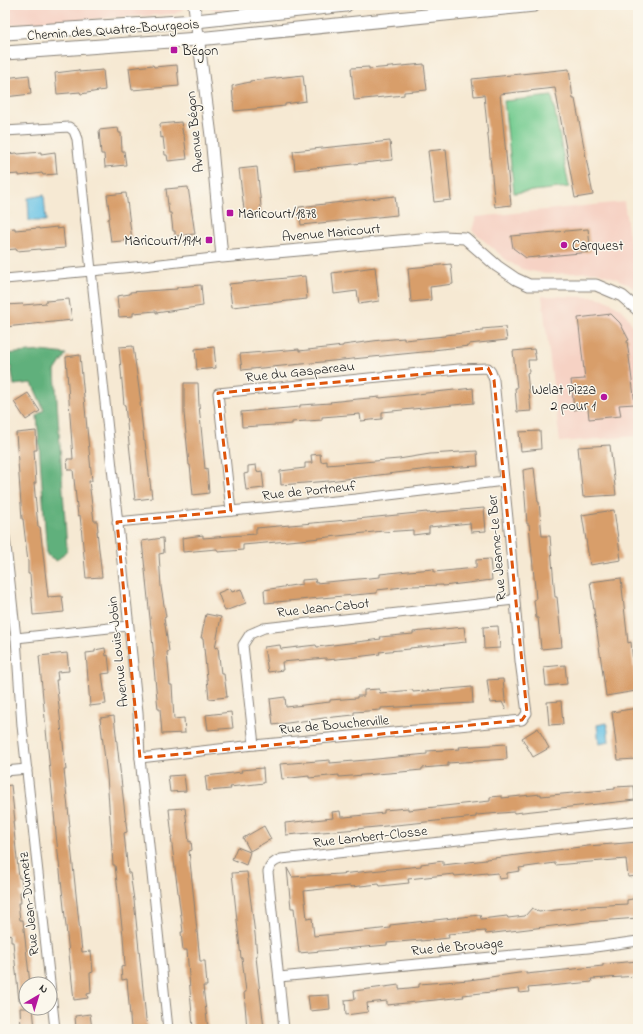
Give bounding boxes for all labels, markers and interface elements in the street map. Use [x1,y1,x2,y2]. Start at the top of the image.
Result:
street label: Chemin des Quatre-Bourgeois [26,14,200,48]
place label: Bégon [181,41,218,63]
marker: Bégon [169,45,179,55]
street label: Avenue Bégon [181,90,211,173]
place label: Maricourt/1878 [238,204,316,225]
marker: Maricourt/1878 [225,208,235,218]
street label: Avenue Maricourt [281,219,382,248]
place label: Maricourt/1914 [124,231,201,252]
marker: Maricourt/1914 [204,235,214,245]
place label: Carquest [572,236,624,257]
marker: Carquest [559,240,569,250]
street label: Rue du Gaspareau [245,356,356,389]
place label: Welat Pizza 2 pour 1 [532,380,597,417]
marker: Welat Pizza 2 pour 1 [599,392,609,402]
street label: Rue de Portneuf [261,476,358,507]
street label: Rue Jeanne-Le Ber [482,493,513,602]
street label: Rue Jean-Cabot [276,593,371,624]
street label: Avenue Louis-Jobin [102,595,135,708]
street label: Rue de Boucherville [278,710,391,741]
street label: Rue Lambert-Closse [312,821,429,854]
street label: Rue Jean-Dumetz [14,851,45,957]
street label: Rue de Brouage [410,933,505,963]
north arrow [18,976,58,1016]
text: N [36,980,51,998]

